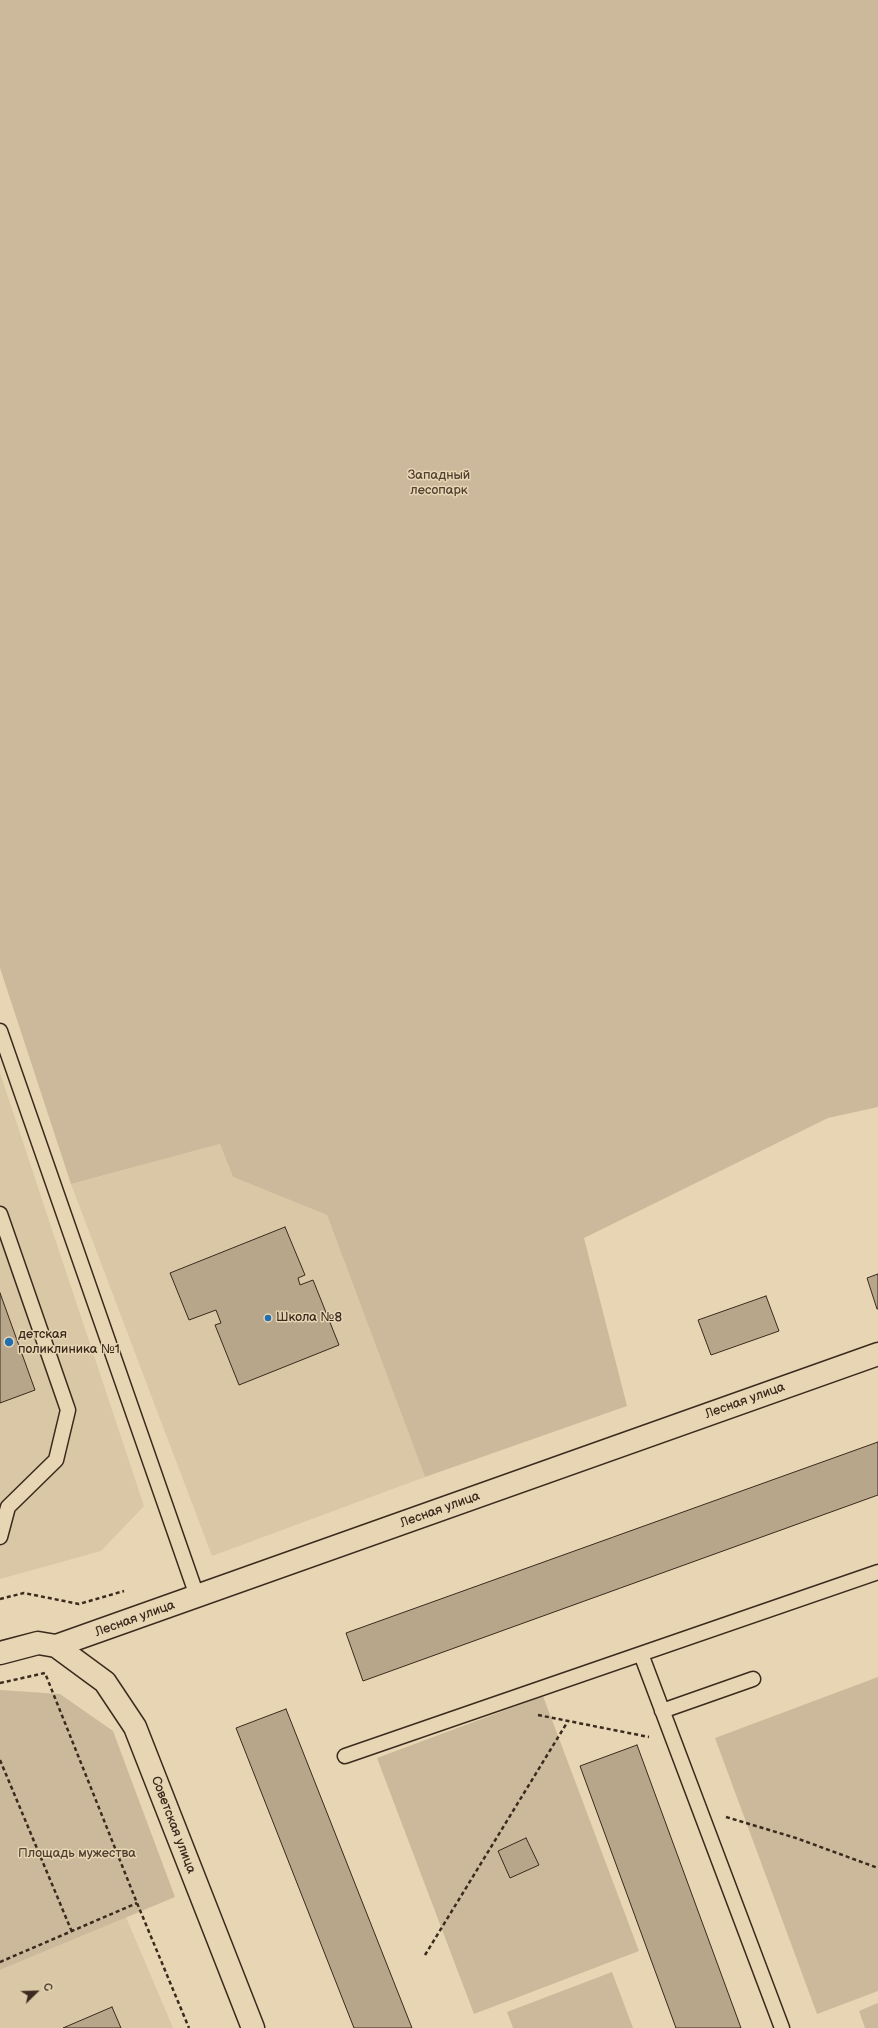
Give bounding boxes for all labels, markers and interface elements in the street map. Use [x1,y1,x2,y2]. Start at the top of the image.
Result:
park label: Западный лесопарк [408,468,470,499]
place label: Школа №8 [276,1310,342,1326]
marker: Школа №8 [263,1313,273,1323]
place label: детская поликлиника №1 [18,1327,120,1358]
marker: детская поликлиника №1 [3,1336,15,1348]
street label: Лесная улица [703,1379,787,1423]
street label: Лесная улица [398,1488,482,1532]
street label: Лесная улица [93,1597,177,1641]
street label: Советская улица [147,1774,199,1876]
park label: Площадь мужества [18,1846,136,1862]
north arrow [16,1972,56,2012]
text: С [40,1981,55,1993]

